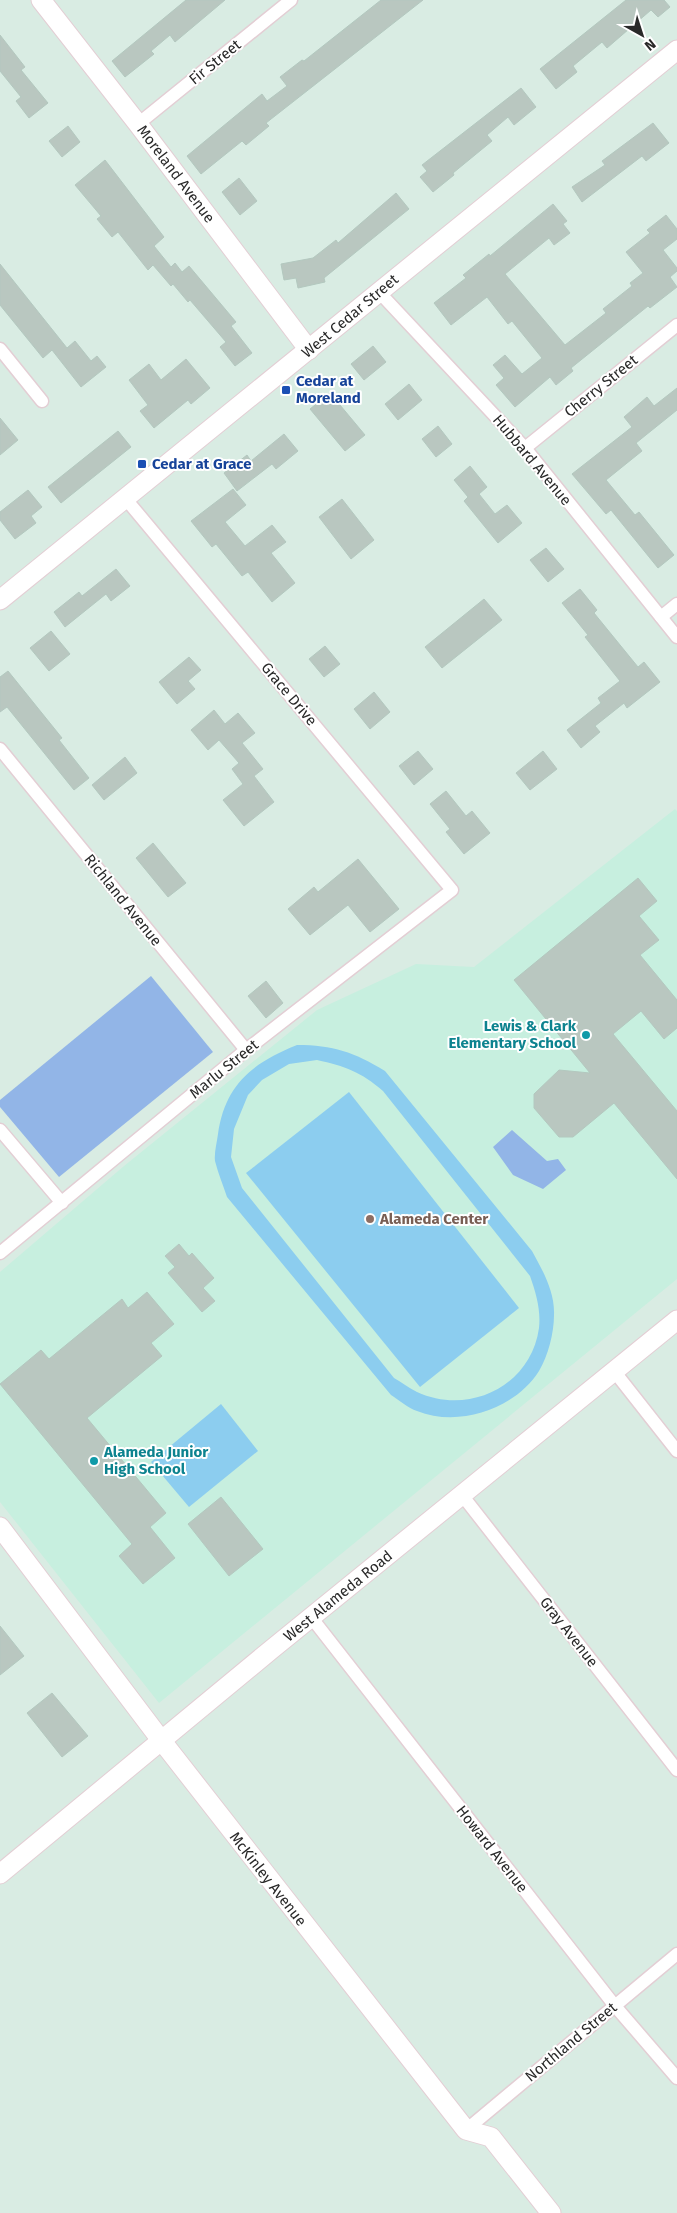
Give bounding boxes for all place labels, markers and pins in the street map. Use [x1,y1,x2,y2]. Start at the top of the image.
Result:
place label: Cedar at Moreland [296,372,361,407]
marker: Cedar at Moreland [280,384,292,396]
place label: Cedar at Grace [152,455,252,473]
marker: Cedar at Grace [136,458,148,470]
place label: Lewis & Clark Elementary School [448,1017,577,1052]
marker: Lewis & Clark Elementary School [580,1029,592,1041]
place label: Alameda Center [379,1210,489,1228]
marker: Alameda Center [364,1213,376,1225]
place label: Alameda Junior High School [103,1443,209,1478]
marker: Alameda Junior High School [88,1455,100,1467]

